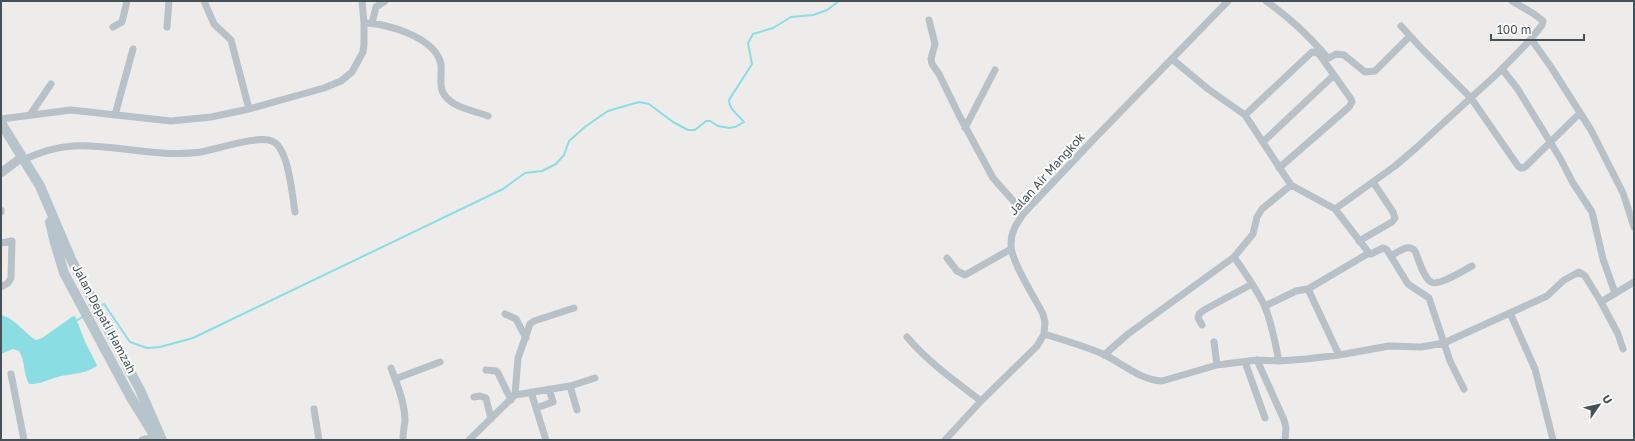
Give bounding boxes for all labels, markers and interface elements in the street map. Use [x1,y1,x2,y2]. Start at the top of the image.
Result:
scale bar [1491,16,1584,42]
text: 100 m [1497,22,1531,37]
street label: Jalan Air Mangkok [1006,129,1088,218]
street label: Jalan Depati Hamzah [69,262,140,376]
north arrow [1579,385,1619,425]
text: U [1600,392,1615,406]

